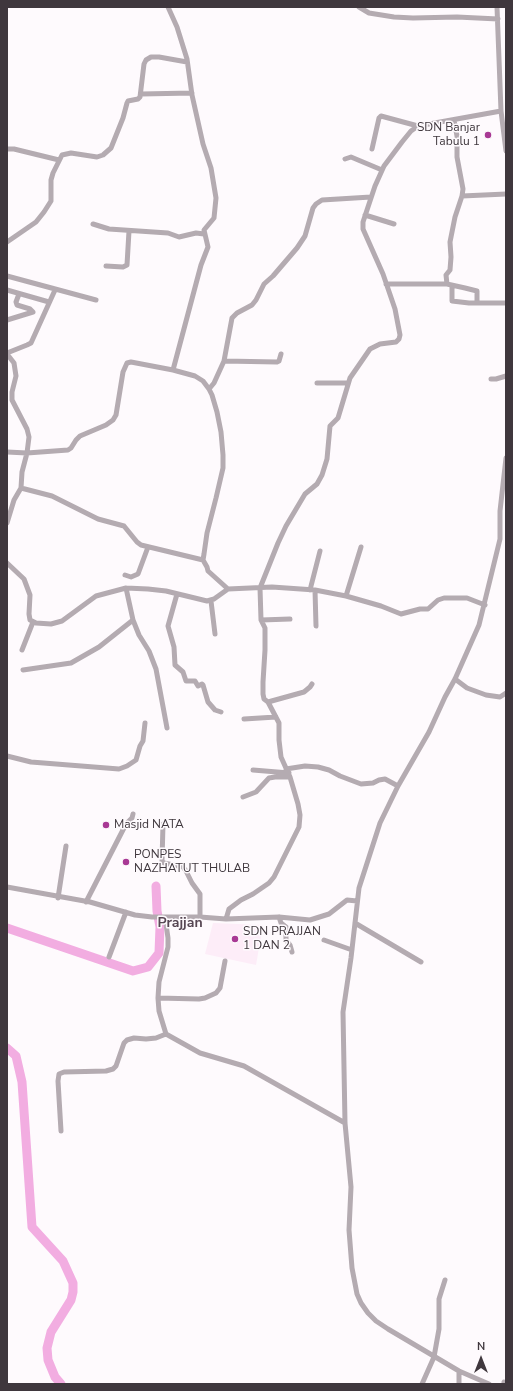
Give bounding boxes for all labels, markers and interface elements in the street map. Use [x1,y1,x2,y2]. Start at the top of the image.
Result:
place label: SDN Banjar Tabulu 1 [417,121,480,149]
marker: SDN Banjar Tabulu 1 [483,130,493,140]
place label: Masjid NATA [114,818,184,832]
marker: Masjid NATA [101,820,111,830]
place label: PONPES NAZHATUT THULAB [134,848,250,876]
marker: PONPES NAZHATUT THULAB [121,857,131,867]
district label: Prajjan [157,916,203,932]
place label: SDN PRAJJAN 1 DAN 2 [243,925,321,953]
marker: SDN PRAJJAN 1 DAN 2 [230,934,240,944]
north arrow [461,1339,501,1379]
text: N [477,1339,485,1354]

